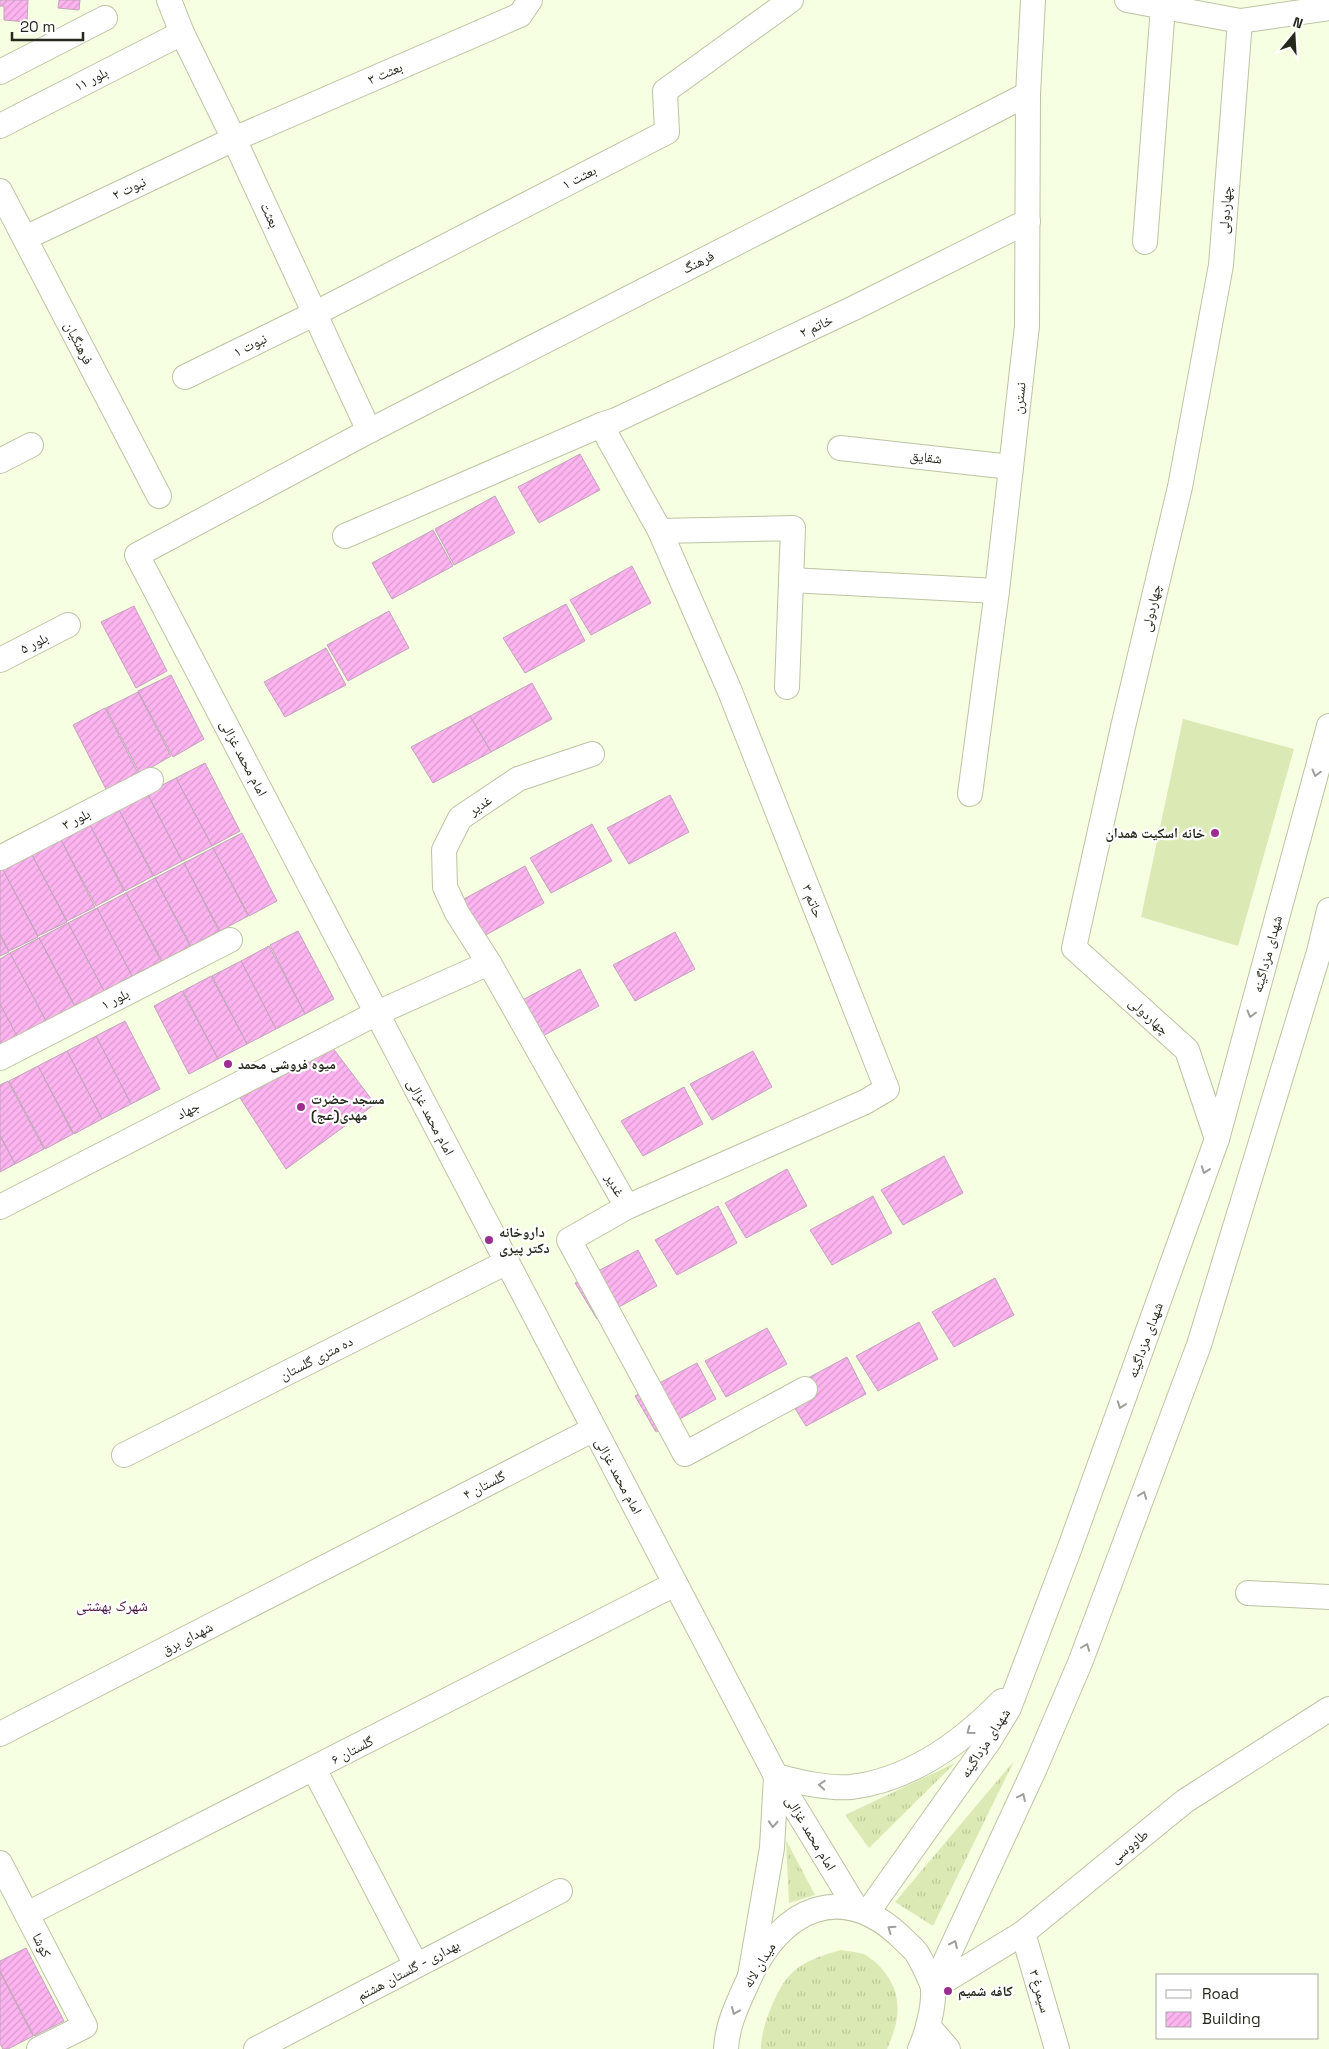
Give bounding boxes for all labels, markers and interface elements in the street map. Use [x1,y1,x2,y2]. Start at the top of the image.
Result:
scale bar [12,10,84,42]
north arrow [1269,10,1319,60]
text: N [1291,13,1305,33]
text: 20 m [20,17,55,36]
street label: بعثت ۳ [365,58,405,88]
street label: بلور ۱۱ [71,63,111,95]
street label: بعثت ۱ [559,161,599,193]
street label: نبوت ۲ [109,172,149,204]
street label: چهاردولی [1214,185,1236,235]
street label: بعثت [256,199,284,231]
street label: فرهنگ [679,246,717,278]
street label: خاتم ۲ [797,311,836,342]
street label: فرهنگیان [61,318,98,368]
street label: نبوت ۱ [230,329,270,361]
street label: نسترن [1008,381,1030,415]
street label: شقایق [909,446,943,469]
street label: چهاردولی [1137,582,1165,633]
street label: بلور ۵ [17,628,51,658]
street label: امام محمد غزالی [215,717,272,800]
one-way arrow [1311,768,1322,777]
street label: غدیر [464,791,495,820]
street label: بلور ۳ [59,804,93,834]
place label: خانه اسكيت همدان [1105,824,1205,842]
marker: خانه اسكيت همدان [1209,827,1221,839]
street label: حاتم ۳ [797,882,828,921]
street label: شهدای مزداگینه [1248,913,1286,995]
street label: بلور ۱ [98,984,132,1014]
street label: چهاردولی [1125,993,1173,1039]
one-way arrow [1246,1010,1256,1018]
place label: میوه فروشی محمد [238,1055,336,1073]
marker: میوه فروشی محمد [222,1058,234,1070]
street label: امام محمد غزالی [402,1076,459,1159]
place label: مسجد حضرت مهدی(عج) [311,1090,385,1124]
street label: جهاد [173,1097,203,1123]
marker: مسجد حضرت مهدی(عج) [295,1101,307,1113]
one-way arrow [1201,1165,1211,1174]
street label: غدیر [601,1169,629,1200]
place label: داروخانه دکتر پیری [499,1223,550,1257]
marker: داروخانه دکتر پیری [483,1234,495,1246]
street label: شهدای مزداگینه [1123,1300,1167,1380]
street label: ده متری گلستان [276,1332,356,1384]
one-way arrow [1117,1401,1127,1409]
street label: امام محمد غزالی [590,1435,647,1518]
street label: گلستان ۴ [460,1467,508,1503]
one-way arrow [1137,1491,1147,1500]
district label: شهرک بهشتی [76,1596,148,1616]
street label: شهدای برق [158,1617,216,1659]
one-way arrow [1080,1644,1090,1652]
street label: شهدای مزداگینه [956,1705,1014,1781]
one-way arrow [967,1725,976,1733]
street label: گلستان ۶ [328,1732,376,1768]
one-way arrow [818,1779,826,1790]
street label: امام محمد غزالی [781,1792,840,1874]
one-way arrow [1016,1793,1026,1802]
one-way arrow [768,1820,779,1828]
street label: طاووسی [1106,1825,1152,1867]
one-way arrow [887,1926,897,1935]
street label: کوشا [28,1930,56,1960]
street label: بهداری - گلستان هشتم [354,1935,463,2006]
street label: میدان لاله [738,1939,780,1991]
one-way arrow [947,1940,958,1949]
street label: سیمرغ ۳ [1024,1967,1055,2015]
legend [1156,1974,1319,2039]
place label: کافه شمیم [958,1982,1013,2001]
text: Road [1202,1984,1239,2003]
marker: کافه شمیم [942,1985,954,1997]
one-way arrow [731,2006,741,2015]
text: Building [1202,2009,1261,2028]

